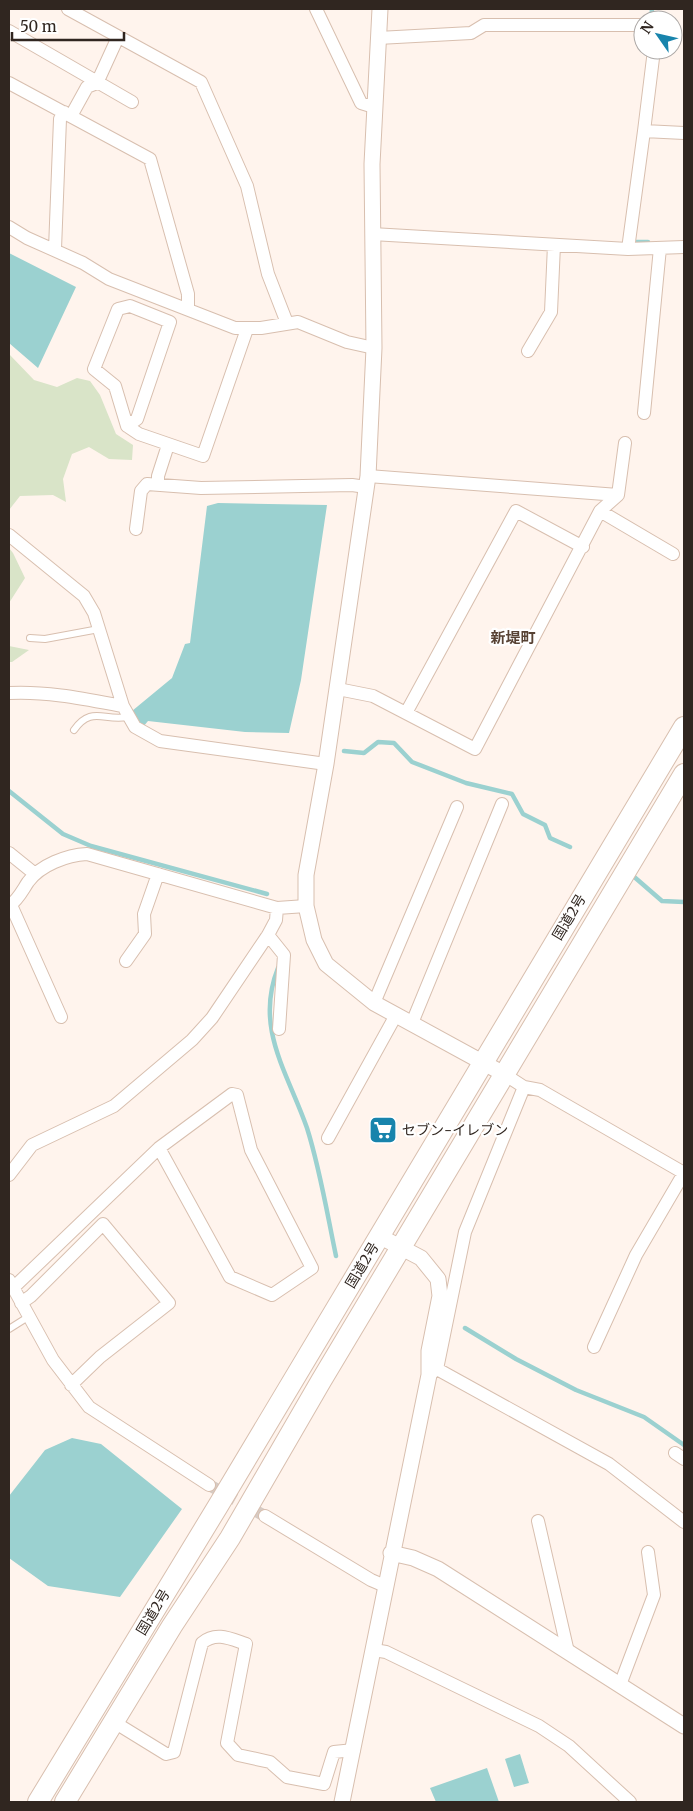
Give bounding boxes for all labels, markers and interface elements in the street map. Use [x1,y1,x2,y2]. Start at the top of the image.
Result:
scale bar [12,10,125,42]
north arrow [633,10,683,60]
text: 50 m [20,17,57,36]
text: N [637,18,658,37]
district label: 新堤町 [490,628,536,647]
street label: 国道2号 [548,891,590,943]
supermarket icon: セブン-イレブン [368,1115,398,1145]
place label: セブン-イレブン [402,1121,508,1139]
street label: 国道2号 [341,1239,383,1291]
street label: 国道2号 [132,1586,174,1638]

